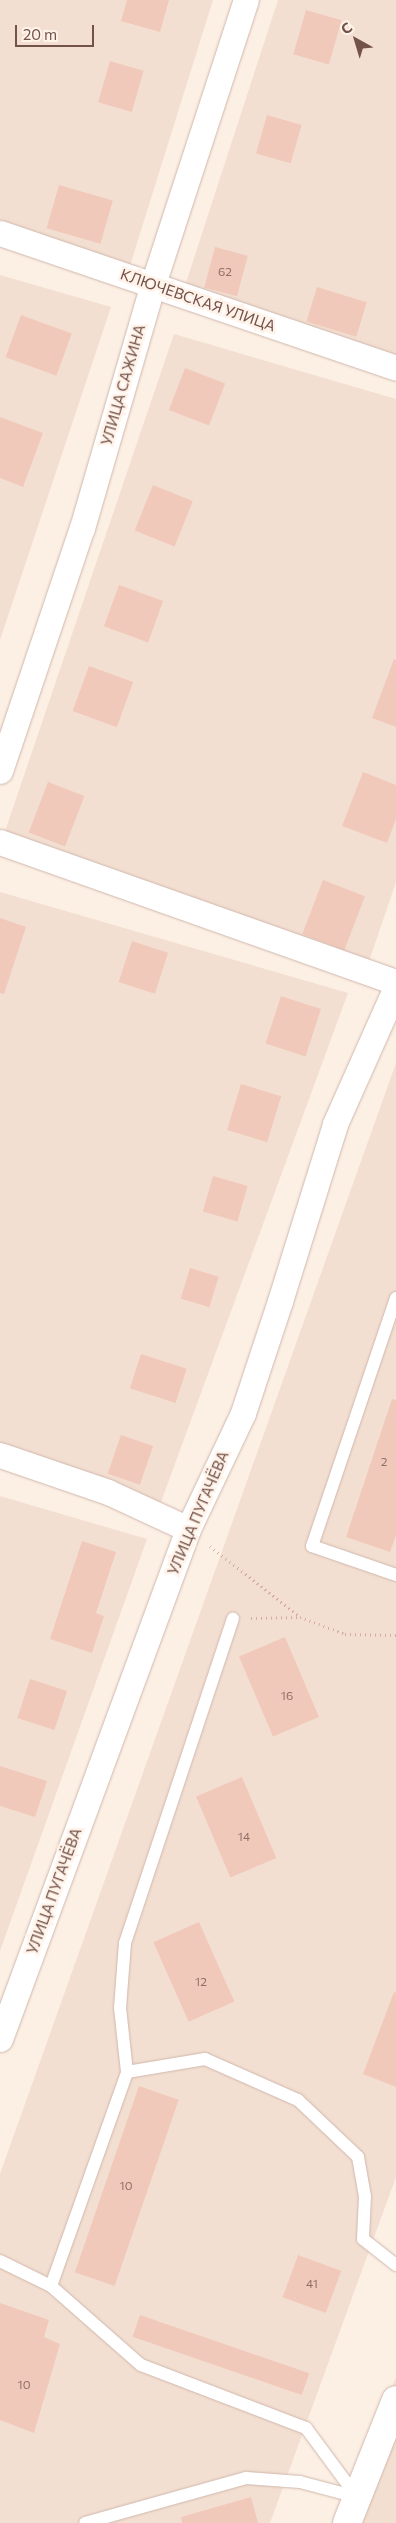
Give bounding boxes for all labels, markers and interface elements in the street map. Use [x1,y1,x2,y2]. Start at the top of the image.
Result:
scale bar [18,15,96,47]
north arrow [331,15,381,65]
text: С [337,18,355,38]
text: 20 m [23,25,57,43]
street label: КЛЮЧЕВСКАЯ УЛИЦА [118,265,278,335]
house number: 62 [218,265,232,279]
street label: УЛИЦА САЖИНА [97,322,149,448]
street label: УЛИЦА ПУГАЧЁВА [164,1448,232,1578]
house number: 2 [381,1455,387,1469]
house number: 16 [281,1689,293,1703]
street label: УЛИЦА ПУГАЧЁВА [23,1825,85,1957]
house number: 14 [238,1830,250,1844]
house number: 12 [195,1975,207,1989]
house number: 10 [120,2179,132,2193]
house number: 41 [306,2277,318,2291]
house number: 10 [18,2378,30,2392]

